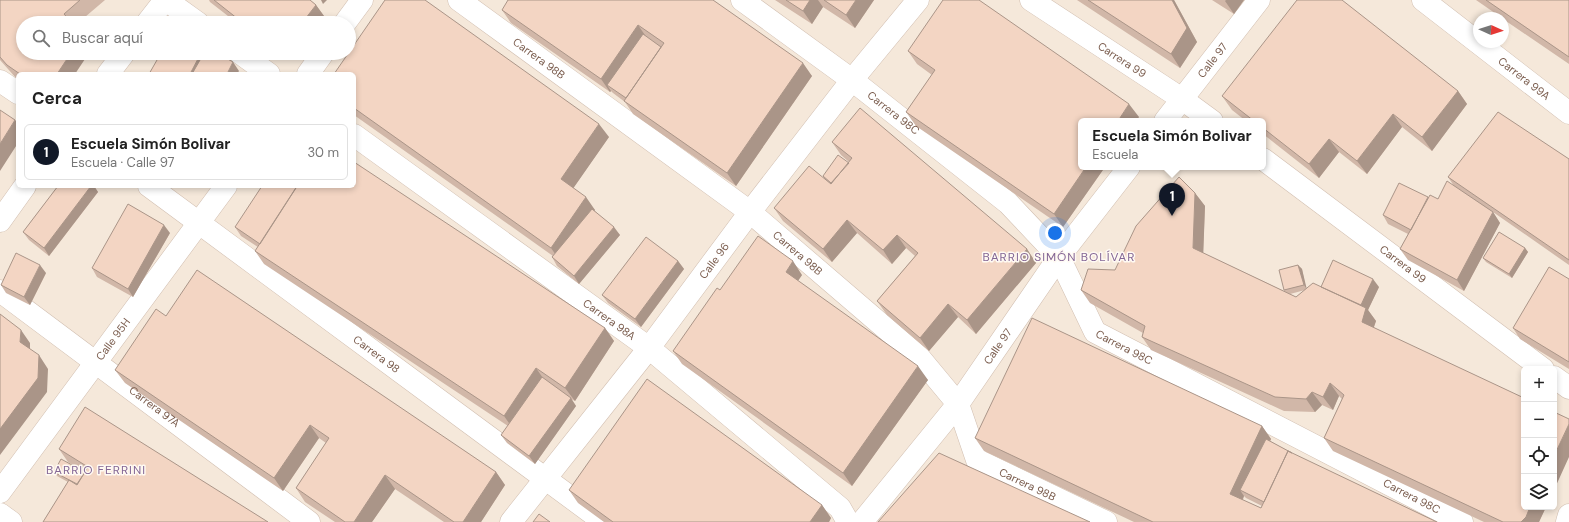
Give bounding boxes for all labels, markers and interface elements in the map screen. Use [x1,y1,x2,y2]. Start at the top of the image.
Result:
north arrow [1473,12,1509,48]
search box [16,16,356,60]
icon: search [30,27,52,49]
text: Buscar aquí [62,28,143,48]
street label: Carrera 98B [510,35,568,82]
street label: Carrera 99 [1095,39,1149,81]
street label: Calle 97 [1194,40,1230,80]
street label: Carrera 99A [1496,54,1553,103]
text: Cerca [32,87,82,109]
street label: Carrera 98C [865,88,923,138]
popup [1078,118,1266,170]
text: Escuela Simón Bolivar [1092,126,1252,146]
text: Escuela Simón Bolivar [71,134,230,154]
text: 1 [44,144,48,161]
text: 30 m [307,144,339,161]
text: Escuela [1092,146,1138,163]
text: Escuela · Calle 97 [71,154,174,171]
pin: 1 [1159,183,1185,216]
your location [1045,223,1065,243]
street label: Carrera 98B [770,228,826,278]
street label: Calle 96 [696,240,732,282]
street label: Carrera 99 [1377,242,1429,286]
district label: BARRIO SIMÓN BOLÍVAR [983,249,1135,265]
street label: Carrera 98A [580,296,638,343]
street label: Calle 95H [93,315,133,363]
street label: Calle 97 [980,326,1015,367]
street label: Carrera 98C [1093,327,1155,368]
street label: Carrera 98 [351,332,403,376]
map controls [1521,366,1557,510]
button: + [1521,366,1557,402]
street label: Carrera 97A [126,383,183,430]
button: − [1521,402,1557,438]
button: locate [1521,438,1557,474]
district label: BARRIO FERRINI [46,462,146,478]
street label: Carrera 98B [997,465,1058,504]
button: layers [1521,474,1557,510]
street label: Carrera 98C [1381,476,1443,517]

